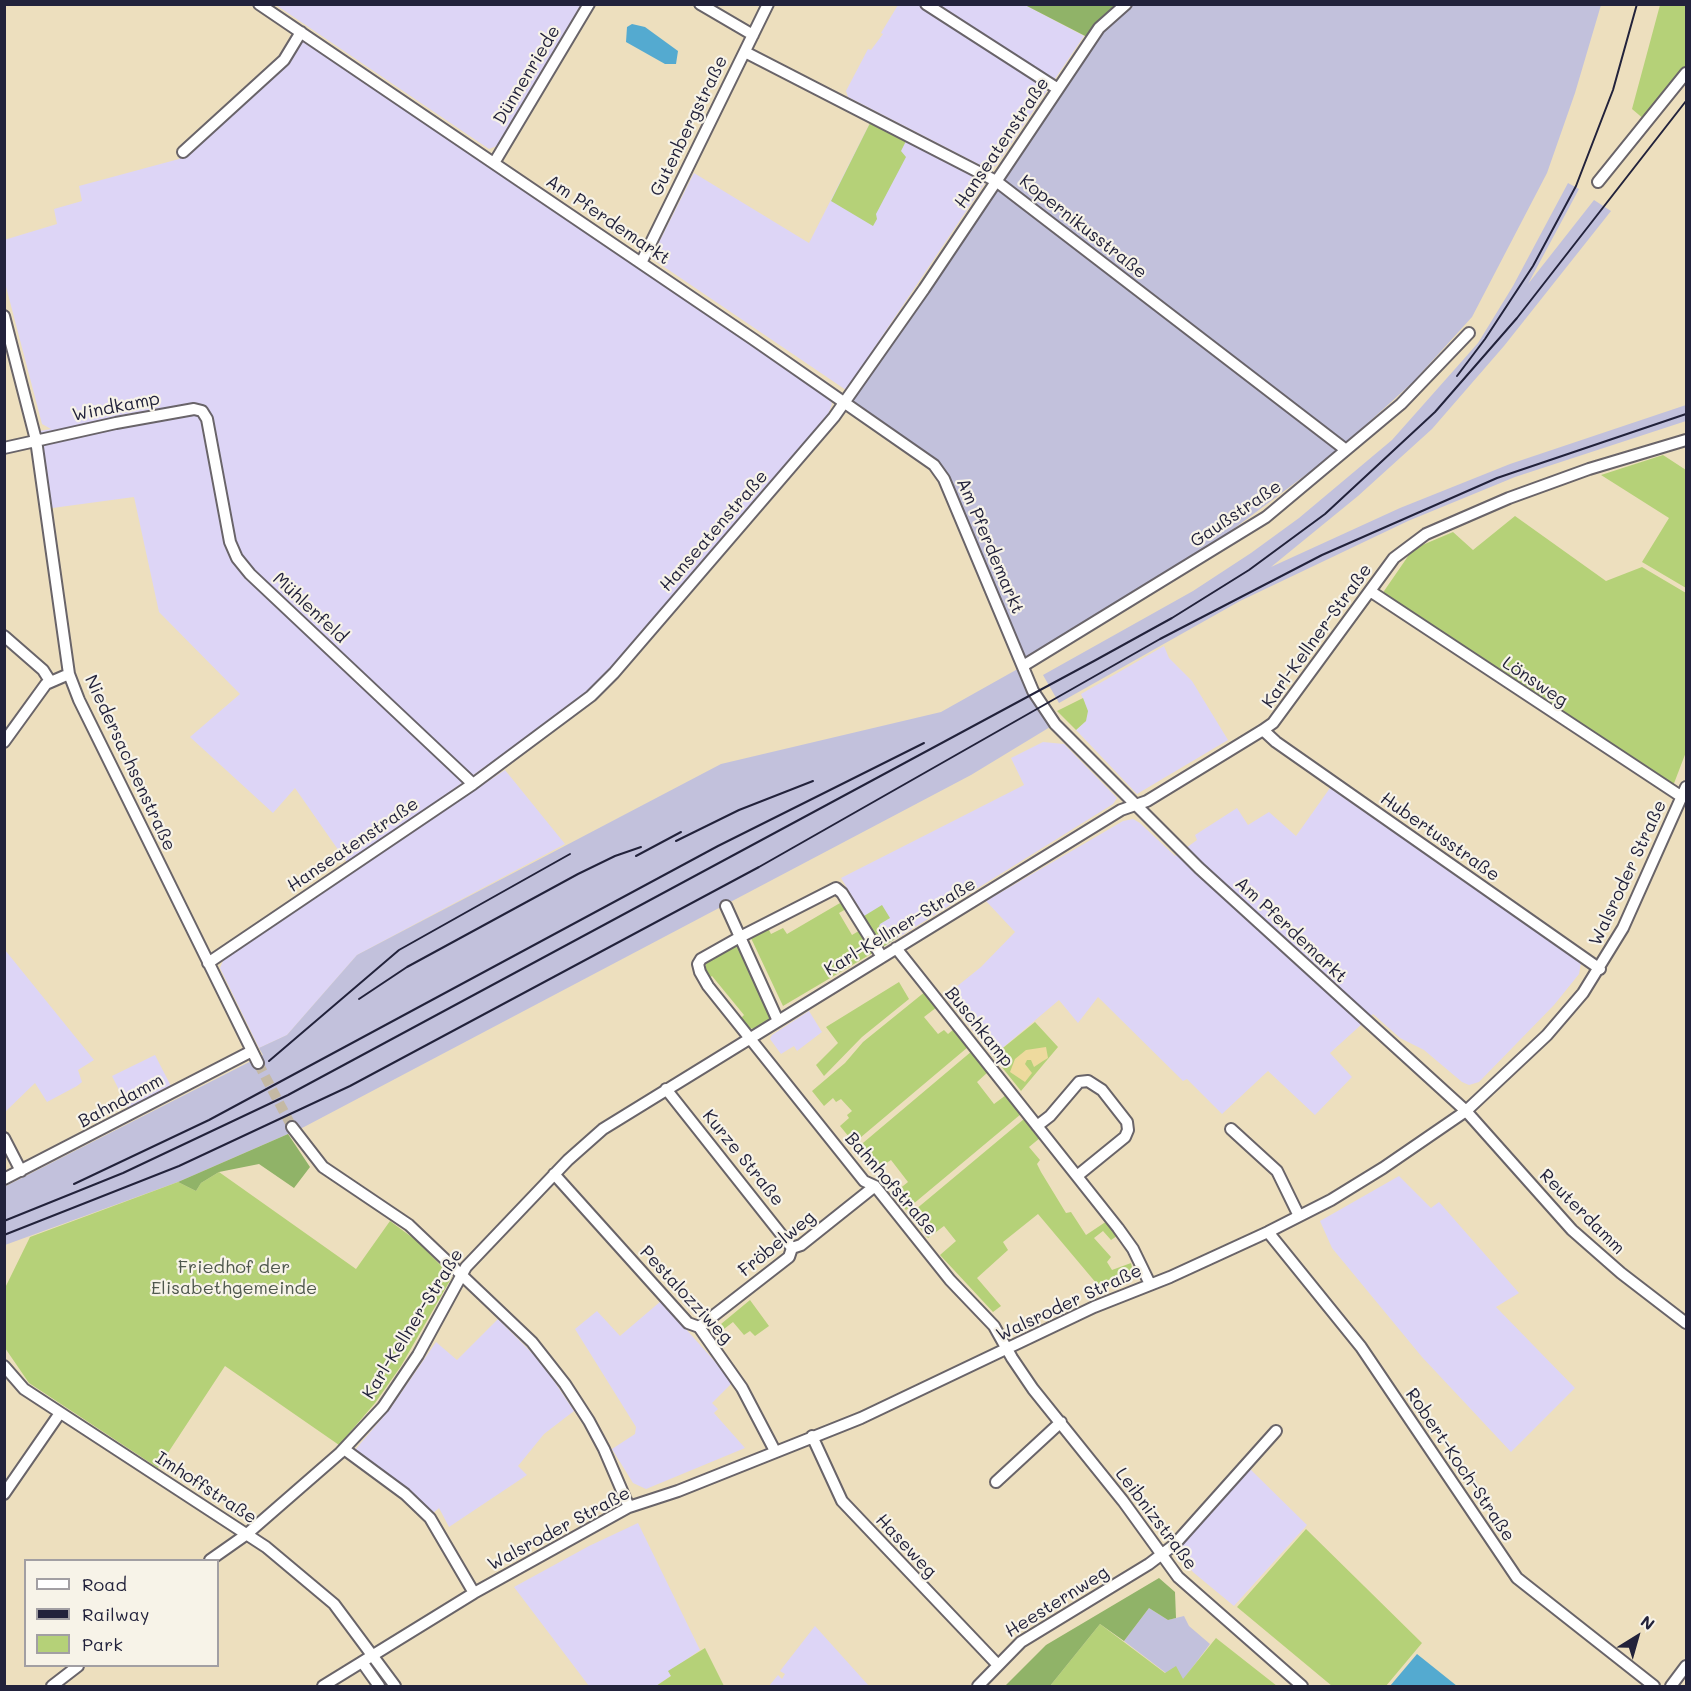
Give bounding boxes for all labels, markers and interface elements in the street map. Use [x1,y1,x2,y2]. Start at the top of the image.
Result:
street label: Dünnenriede [489,22,565,128]
street label: Gutenbergstraße [646,52,732,200]
street label: Hanseatenstraße [950,73,1054,213]
street label: Am Pferdemarkt [542,170,674,270]
street label: Kopernikusstraße [1015,170,1151,284]
street label: Windkamp [70,388,162,426]
street label: Hanseatenstraße [655,466,773,596]
street label: Am Pferdemarkt [952,475,1028,617]
street label: Gaußstraße [1186,476,1286,552]
street label: Karl-Kellner-Straße [1257,560,1377,712]
street label: Mühlenfeld [268,568,352,648]
street label: Lönsweg [1498,652,1572,712]
street label: Niedersachsenstraße [80,672,180,854]
street label: Hubertusstraße [1376,788,1504,886]
street label: Hanseatenstraße [283,793,423,897]
street label: Walsroder Straße [1585,797,1671,949]
street label: Karl-Kellner-Straße [820,873,980,981]
street label: Am Pferdemarkt [1230,873,1352,987]
street label: Buschkamp [940,983,1018,1071]
street label: Bahndamm [75,1069,167,1133]
street label: Kurze Straße [698,1106,788,1210]
street label: Bahnhofstraße [840,1128,942,1240]
street label: Reuterdamm [1535,1165,1629,1259]
street label: Fröbelweg [734,1207,820,1281]
street label: Pestalozziweg [635,1241,737,1349]
street label: Karl-Kellner-Straße [358,1245,468,1403]
park label: Friedhof der Elisabethgemeinde [151,1256,317,1298]
street label: Walsroder Straße [993,1260,1145,1346]
street label: Robert-Koch-Straße [1401,1384,1519,1546]
street label: Imhoffstraße [151,1447,261,1529]
street label: Leibnizstraße [1111,1464,1201,1574]
street label: Walsroder Straße [484,1482,634,1576]
street label: Haseweg [871,1510,941,1582]
legend [24,1559,219,1667]
street label: Heesternweg [1001,1562,1113,1642]
text: Road [82,1572,127,1596]
text: Railway [82,1602,149,1626]
north arrow [1607,1607,1667,1667]
text: N [1637,1610,1659,1634]
text: Park [82,1632,123,1656]

